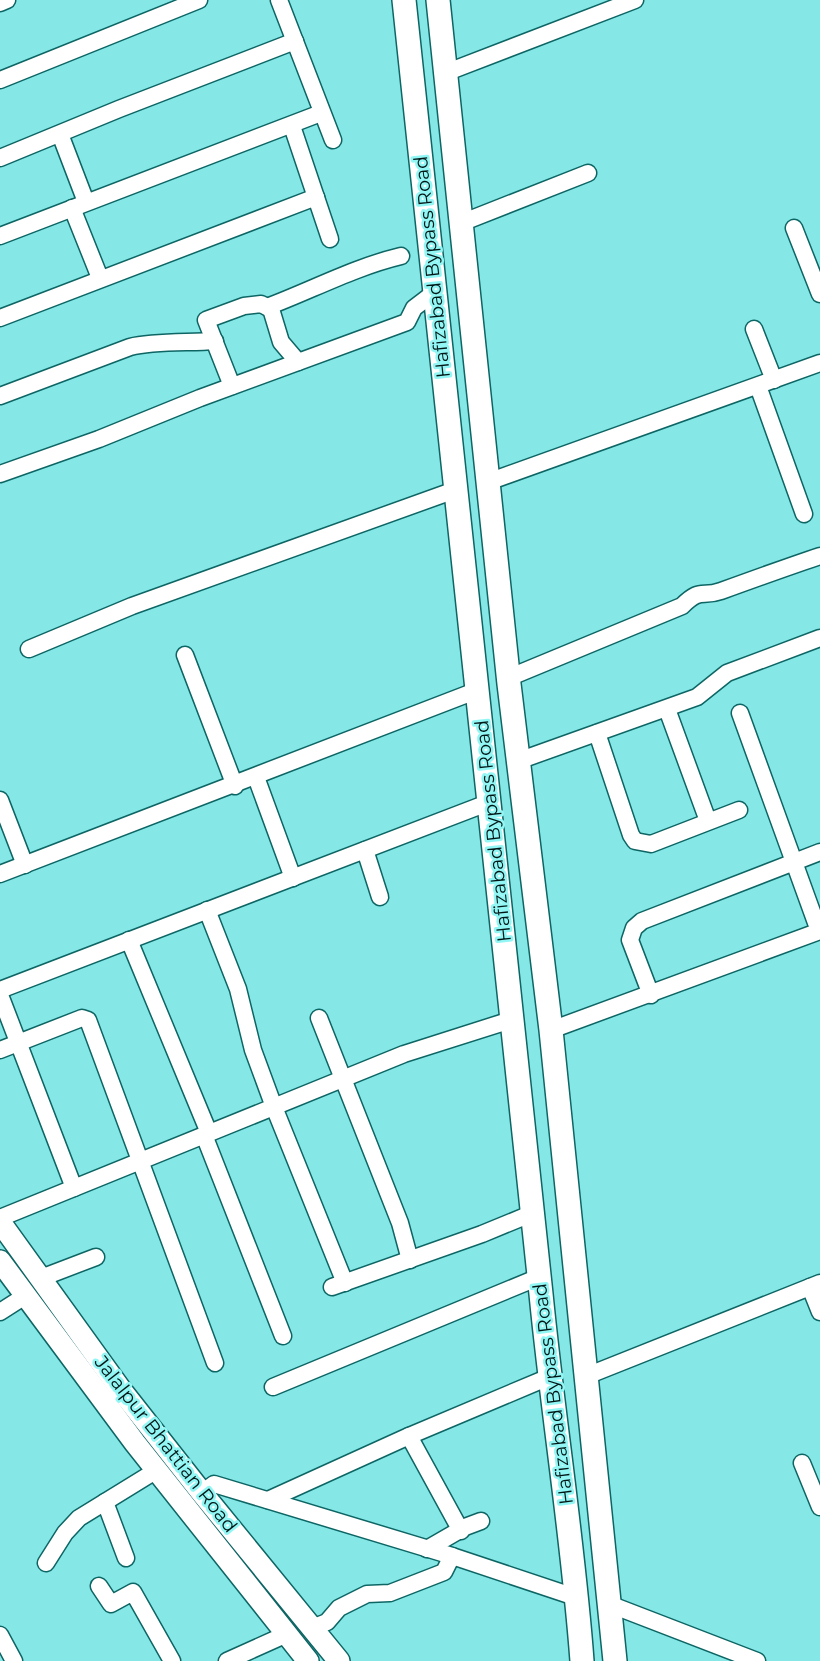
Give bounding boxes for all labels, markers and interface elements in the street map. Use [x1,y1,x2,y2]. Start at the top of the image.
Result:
street label: Hafizabad Bypass Road [409,155,455,379]
street label: Hafizabad Bypass Road [470,719,516,943]
street label: Hafizabad Bypass Road [528,1282,578,1506]
street label: Jalalpur Bhattian Road [89,1350,242,1537]

